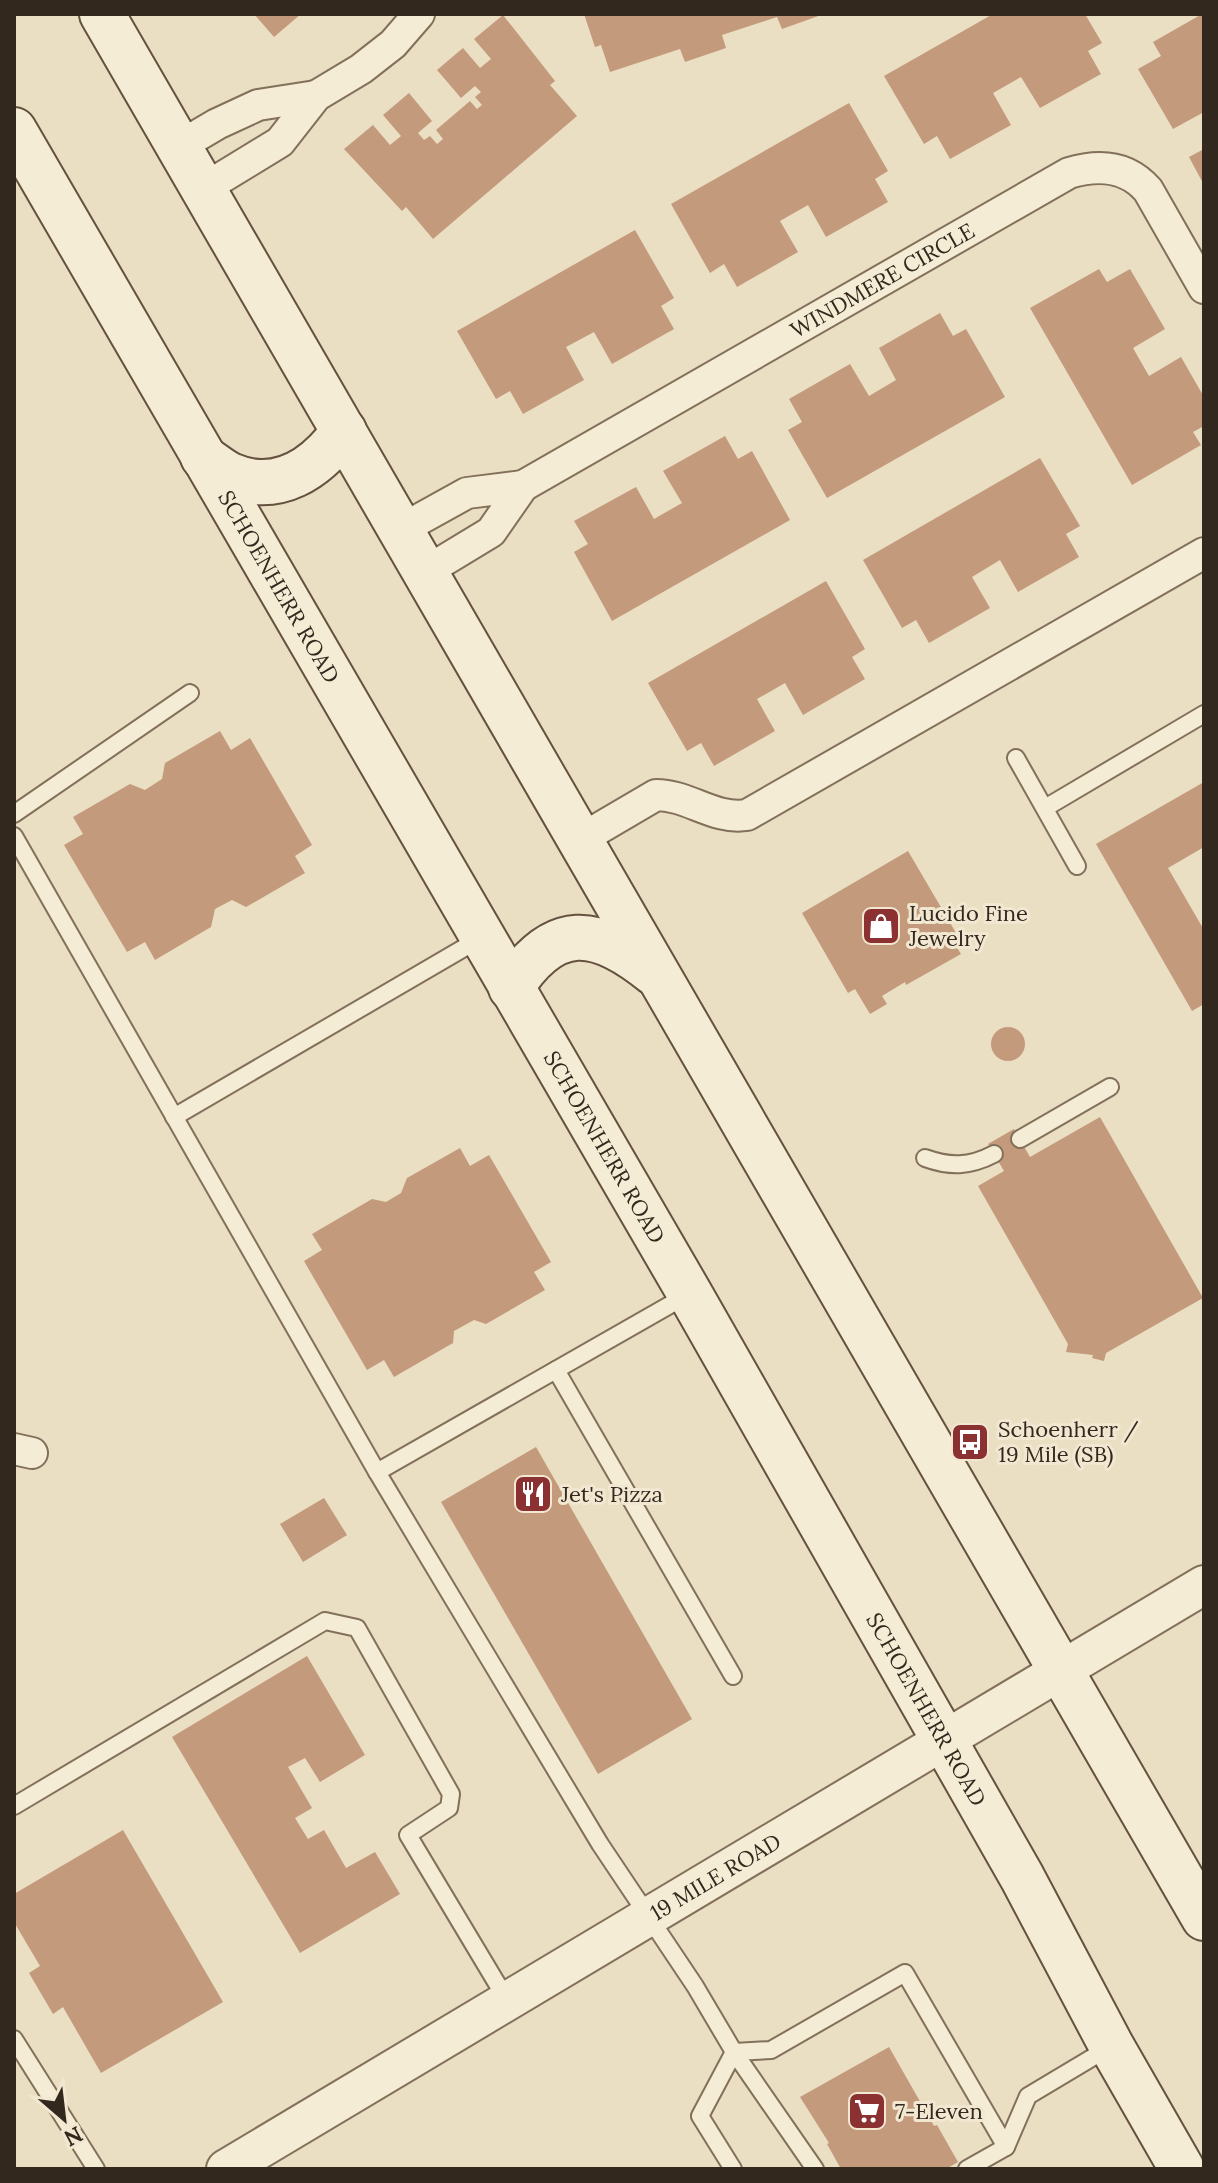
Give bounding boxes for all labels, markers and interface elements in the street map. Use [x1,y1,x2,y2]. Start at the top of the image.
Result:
street label: WINDMERE CIRCLE [785,216,979,344]
street label: SCHOENHERR ROAD [212,485,346,688]
place label: Lucido Fine Jewelry [908,899,1028,952]
shop icon: Lucido Fine Jewelry [860,905,902,947]
street label: SCHOENHERR ROAD [538,1046,671,1248]
place label: Schoenherr / 19 Mile (SB) [998,1415,1139,1468]
bus stop icon: Schoenherr / 19 Mile (SB) [949,1421,991,1463]
restaurant icon: Jet's Pizza [512,1473,554,1515]
place label: Jet's Pizza [560,1480,663,1508]
street label: SCHOENHERR ROAD [860,1608,993,1811]
street label: 19 MILE ROAD [645,1827,786,1927]
north arrow [24,2079,104,2159]
supermarket icon: 7-Eleven [846,2090,888,2132]
place label: 7-Eleven [895,2097,983,2125]
text: N [59,2120,87,2153]

